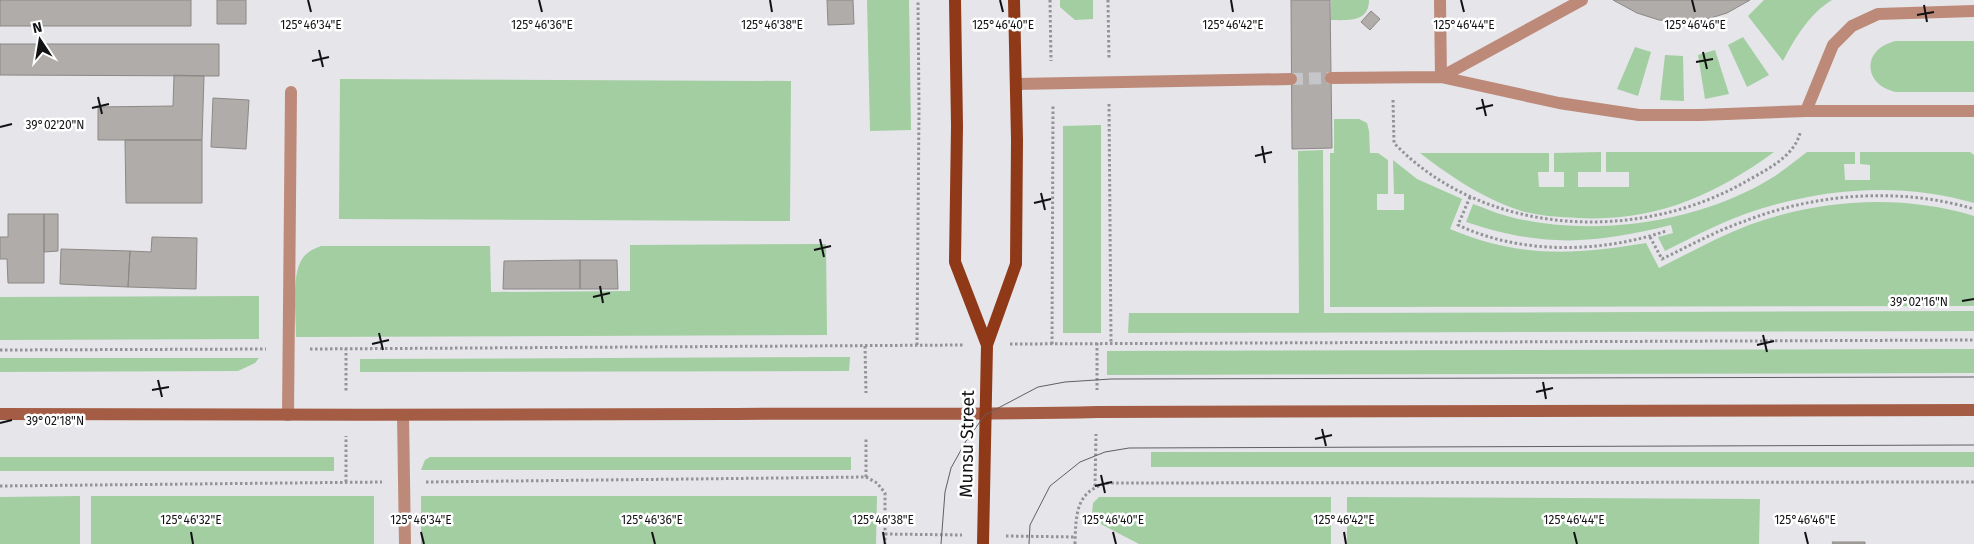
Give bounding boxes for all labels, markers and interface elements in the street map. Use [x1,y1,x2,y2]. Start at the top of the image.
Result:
north arrow [15,15,65,65]
text: N [31,18,44,37]
text: 125°46'34"E [280,18,342,32]
text: 125°46'36"E [511,18,573,32]
text: 125°46'38"E [741,18,803,32]
text: 125°46'40"E [972,18,1034,32]
text: 125°46'42"E [1202,18,1264,32]
text: 125°46'44"E [1433,18,1495,32]
text: 125°46'46"E [1664,18,1726,32]
text: 39°02'20"N [25,118,85,132]
text: 39°02'16"N [1890,295,1948,309]
street label: Munsu Street [955,390,979,498]
text: 39°02'18"N [26,414,84,428]
text: 125°46'32"E [160,513,222,527]
text: 125°46'34"E [390,513,452,527]
text: 125°46'36"E [621,513,683,527]
text: 125°46'38"E [852,513,914,527]
text: 125°46'40"E [1082,513,1144,527]
text: 125°46'42"E [1313,513,1375,527]
text: 125°46'44"E [1543,513,1605,527]
text: 125°46'46"E [1774,513,1836,527]

